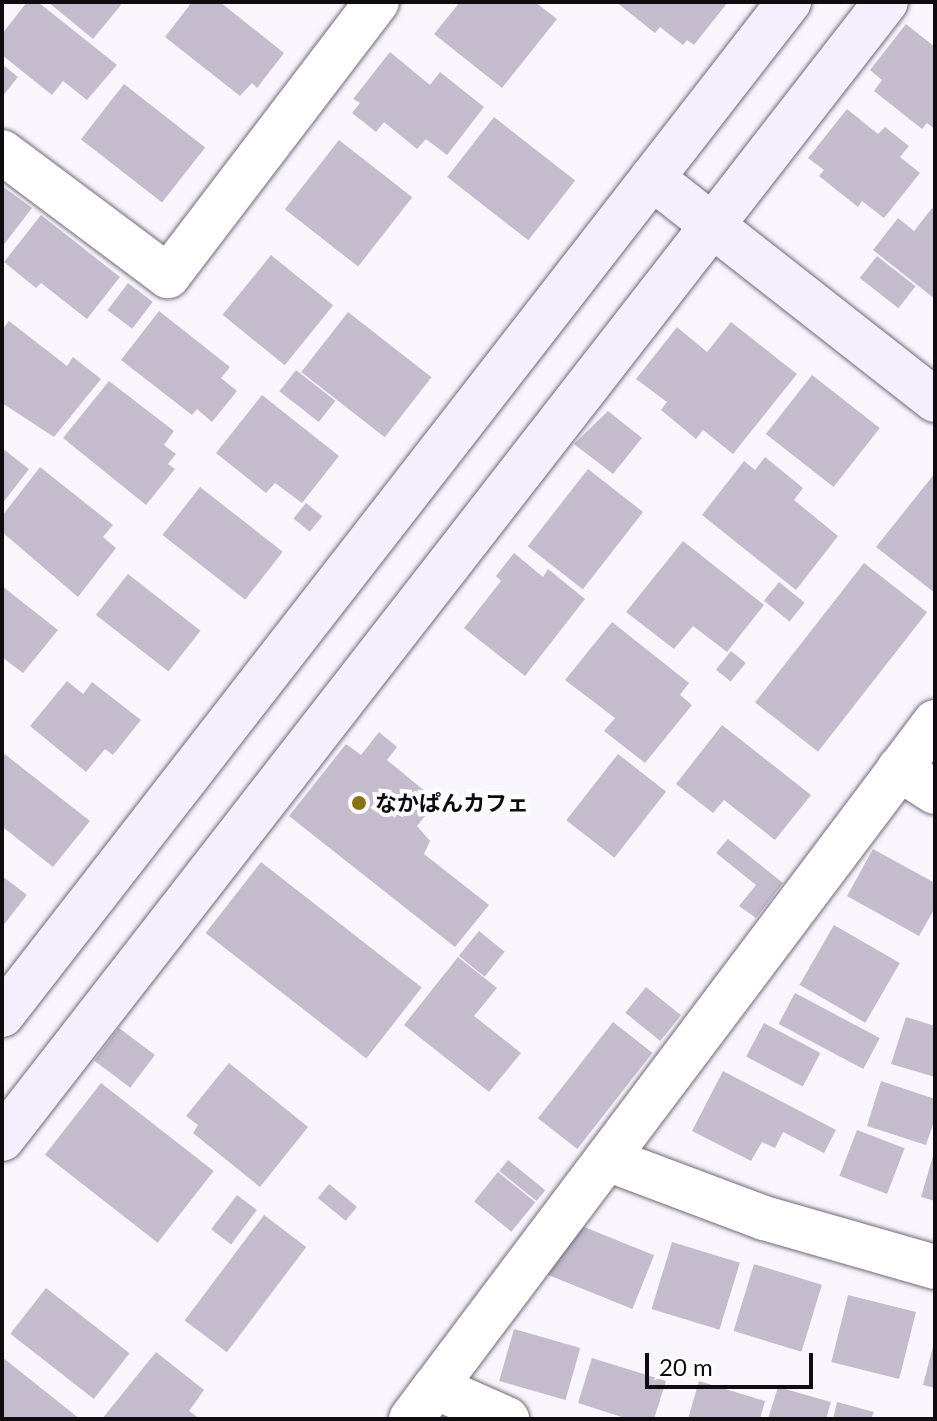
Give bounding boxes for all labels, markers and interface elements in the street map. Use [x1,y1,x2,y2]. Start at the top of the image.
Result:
place label: なかぱんカフェ [375,790,529,816]
marker: なかぱんカフェ [350,794,368,812]
scale bar [649,1337,817,1387]
text: 20 m [659,1352,713,1381]

